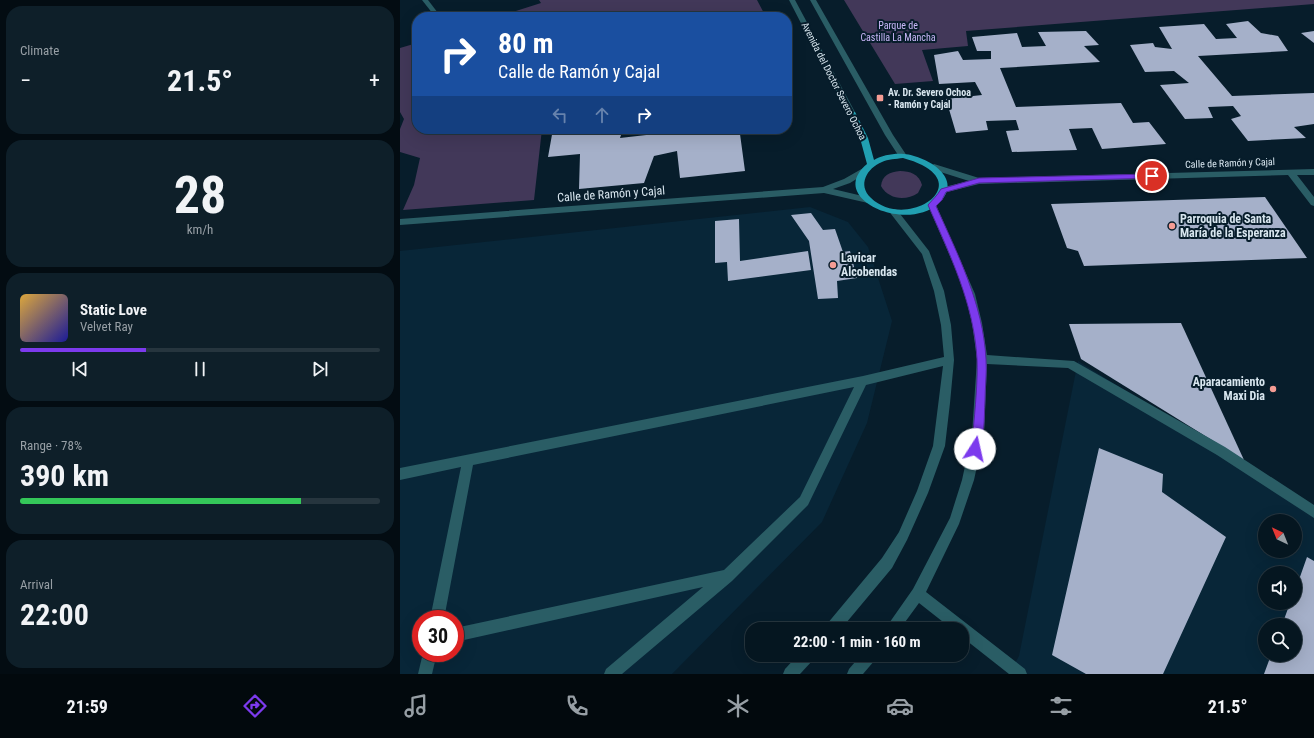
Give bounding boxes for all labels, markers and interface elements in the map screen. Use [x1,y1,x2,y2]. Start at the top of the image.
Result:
street label: Avenida del Doctor Severo Ochoa [799,20,869,142]
park label: Parque de Castilla La Mancha [860,20,936,43]
text: 80 m [498,27,554,60]
icon: right [432,28,484,80]
text: Climate [20,43,59,58]
text: Calle de Ramón y Cajal [498,61,660,82]
text: 21.5° [167,63,233,98]
text: − [20,68,31,93]
text: + [369,68,380,93]
place label: Av. Dr. Severo Ochoa - Ramón y Cajal [888,87,971,110]
marker: Av. Dr. Severo Ochoa - Ramón y Cajal [875,93,885,103]
icon: left [549,104,571,126]
icon: ahead [591,104,613,126]
icon: right [633,104,655,126]
street label: Calle de Ramón y Cajal [1185,156,1275,170]
pin [1135,159,1169,193]
text: 28 [174,165,226,226]
icon: arrive [1141,165,1163,187]
street label: Calle de Ramón y Cajal [557,183,665,205]
place label: Parroquia de Santa María de la Esperanza [1180,212,1286,240]
marker: Parroquia de Santa María de la Esperanza [1167,221,1177,231]
text: km/h [187,222,213,237]
place label: Lavicar Alcobendas [841,251,898,279]
marker: Lavicar Alcobendas [828,260,838,270]
text: Static Love [80,301,147,319]
text: Velvet Ray [80,319,133,334]
icon: previous [69,358,91,380]
icon: pause [189,358,211,380]
icon: next [309,358,331,380]
place label: Aparacamiento Maxi Dia [1193,375,1265,403]
marker: Aparacamiento Maxi Dia [1268,384,1278,394]
position arrow [954,428,996,470]
text: Range · 78% [20,438,82,453]
text: 390 km [20,458,109,493]
north arrow [1258,514,1302,558]
map controls [1258,514,1302,662]
button: sound [1258,566,1302,610]
text: Arrival [20,577,53,592]
text: 22:00 [20,597,89,632]
speed limit sign: 30 [412,610,464,662]
button: search [1258,618,1302,662]
text: 22:00 · 1 min · 160 m [793,633,921,651]
icon: directions [241,692,269,720]
icon: music [402,692,430,720]
icon: phone [563,692,591,720]
icon: climate [724,692,752,720]
icon: car [886,692,914,720]
icon: filters [1047,692,1075,720]
text: 21:59 [67,696,108,717]
text: 21.5° [1208,696,1247,717]

